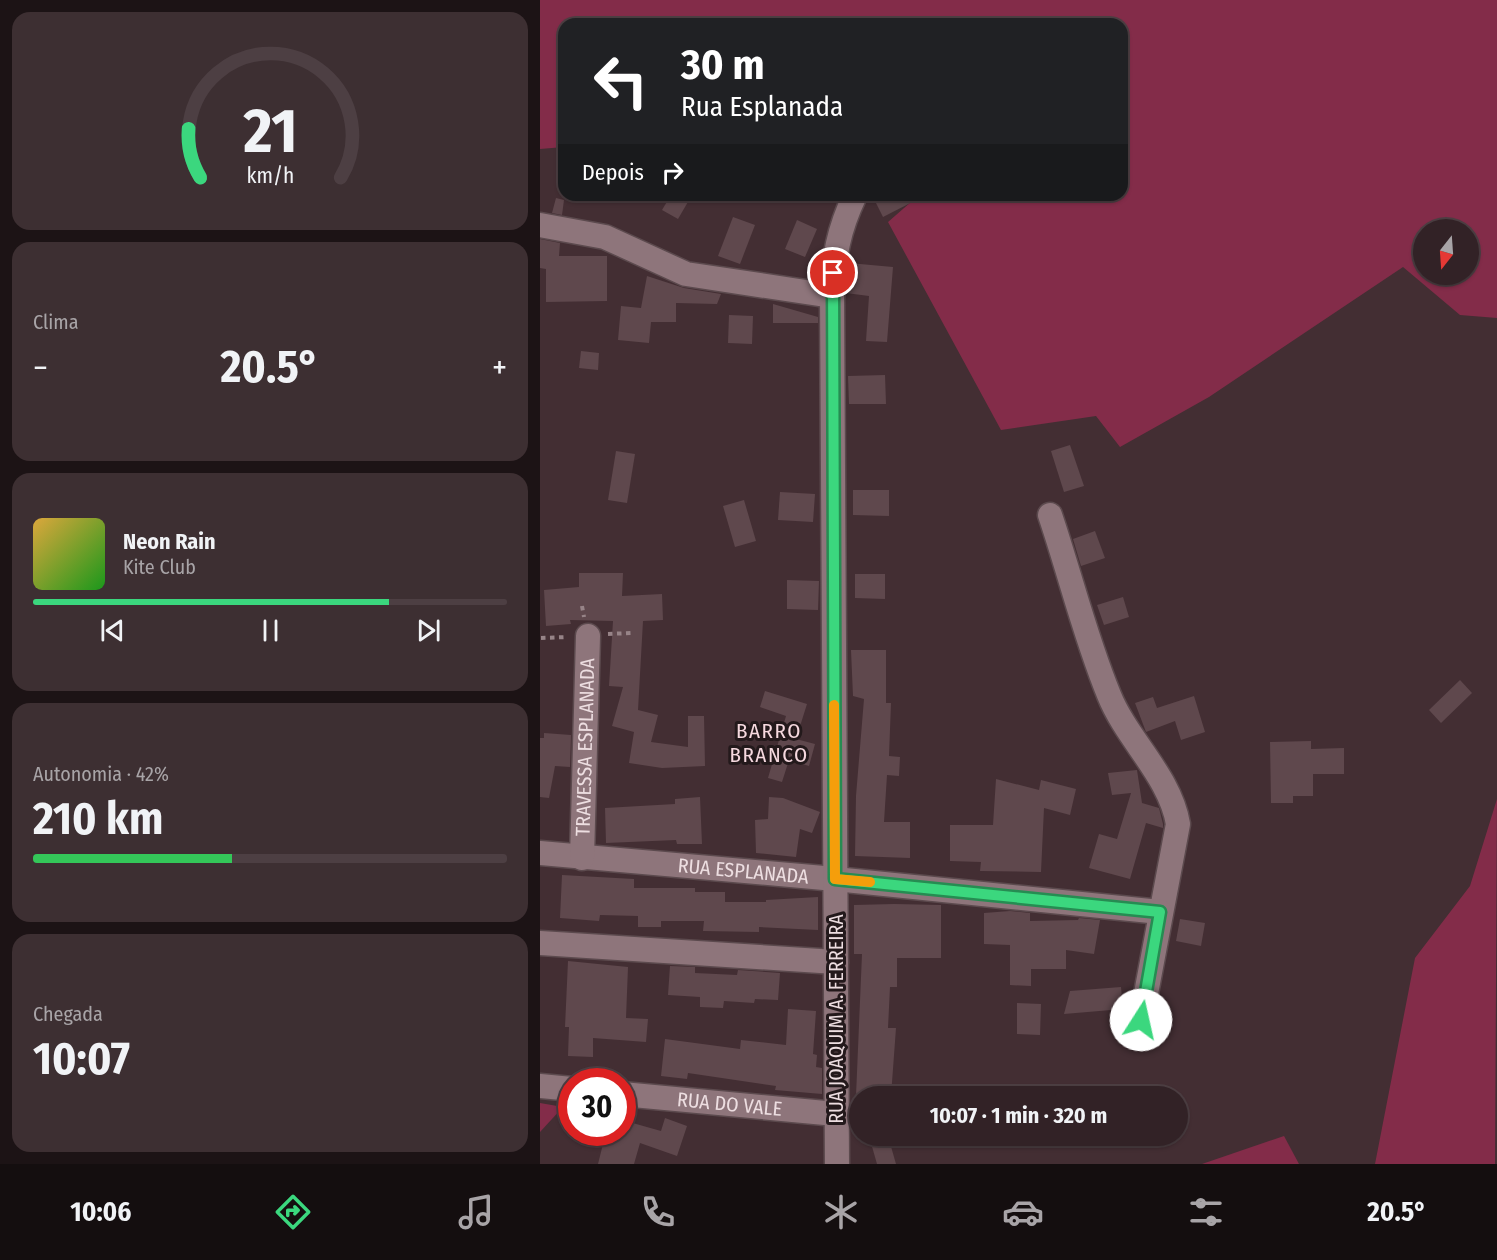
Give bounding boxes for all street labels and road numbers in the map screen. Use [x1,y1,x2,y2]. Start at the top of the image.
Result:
street label: TRAVESSA ESPLANADA [571,657,599,836]
street label: RUA ESPLANADA [677,853,810,889]
street label: RUA JOAQUIM A. FERREIRA [824,914,848,1124]
street label: RUA DO VALE [676,1087,783,1121]

